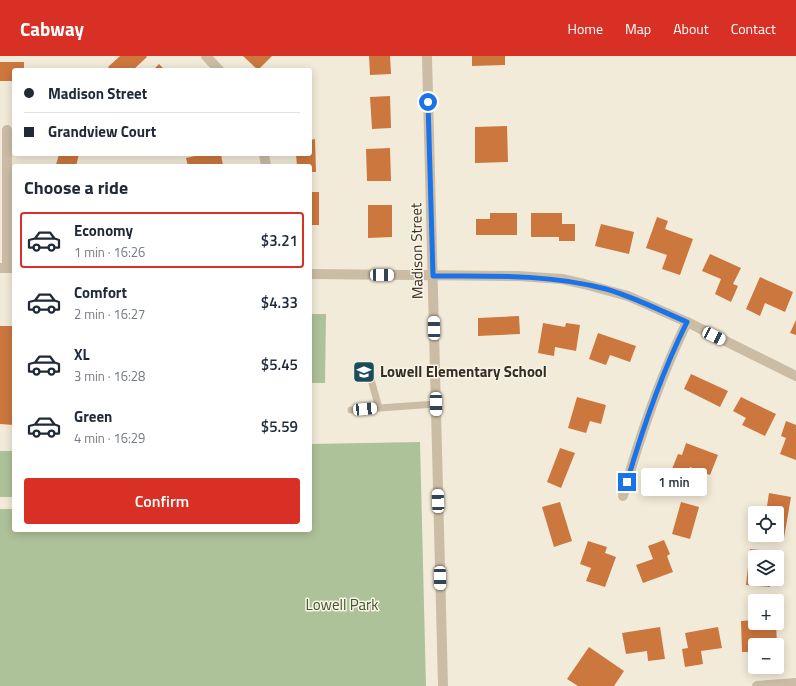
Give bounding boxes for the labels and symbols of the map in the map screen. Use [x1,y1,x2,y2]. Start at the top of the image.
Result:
route start [419,93,437,111]
street label: Madison Street [404,202,429,299]
car [370,269,394,281]
car [428,316,440,340]
car [701,325,727,347]
school or university icon: Lowell Elementary School [351,359,377,385]
place label: Lowell Elementary School [380,360,547,383]
car [430,392,442,416]
car [353,402,377,416]
callout: 1 min [641,468,707,496]
route end [618,473,636,491]
car [432,489,444,513]
car [434,566,446,590]
park label: Lowell Park [306,593,378,616]

